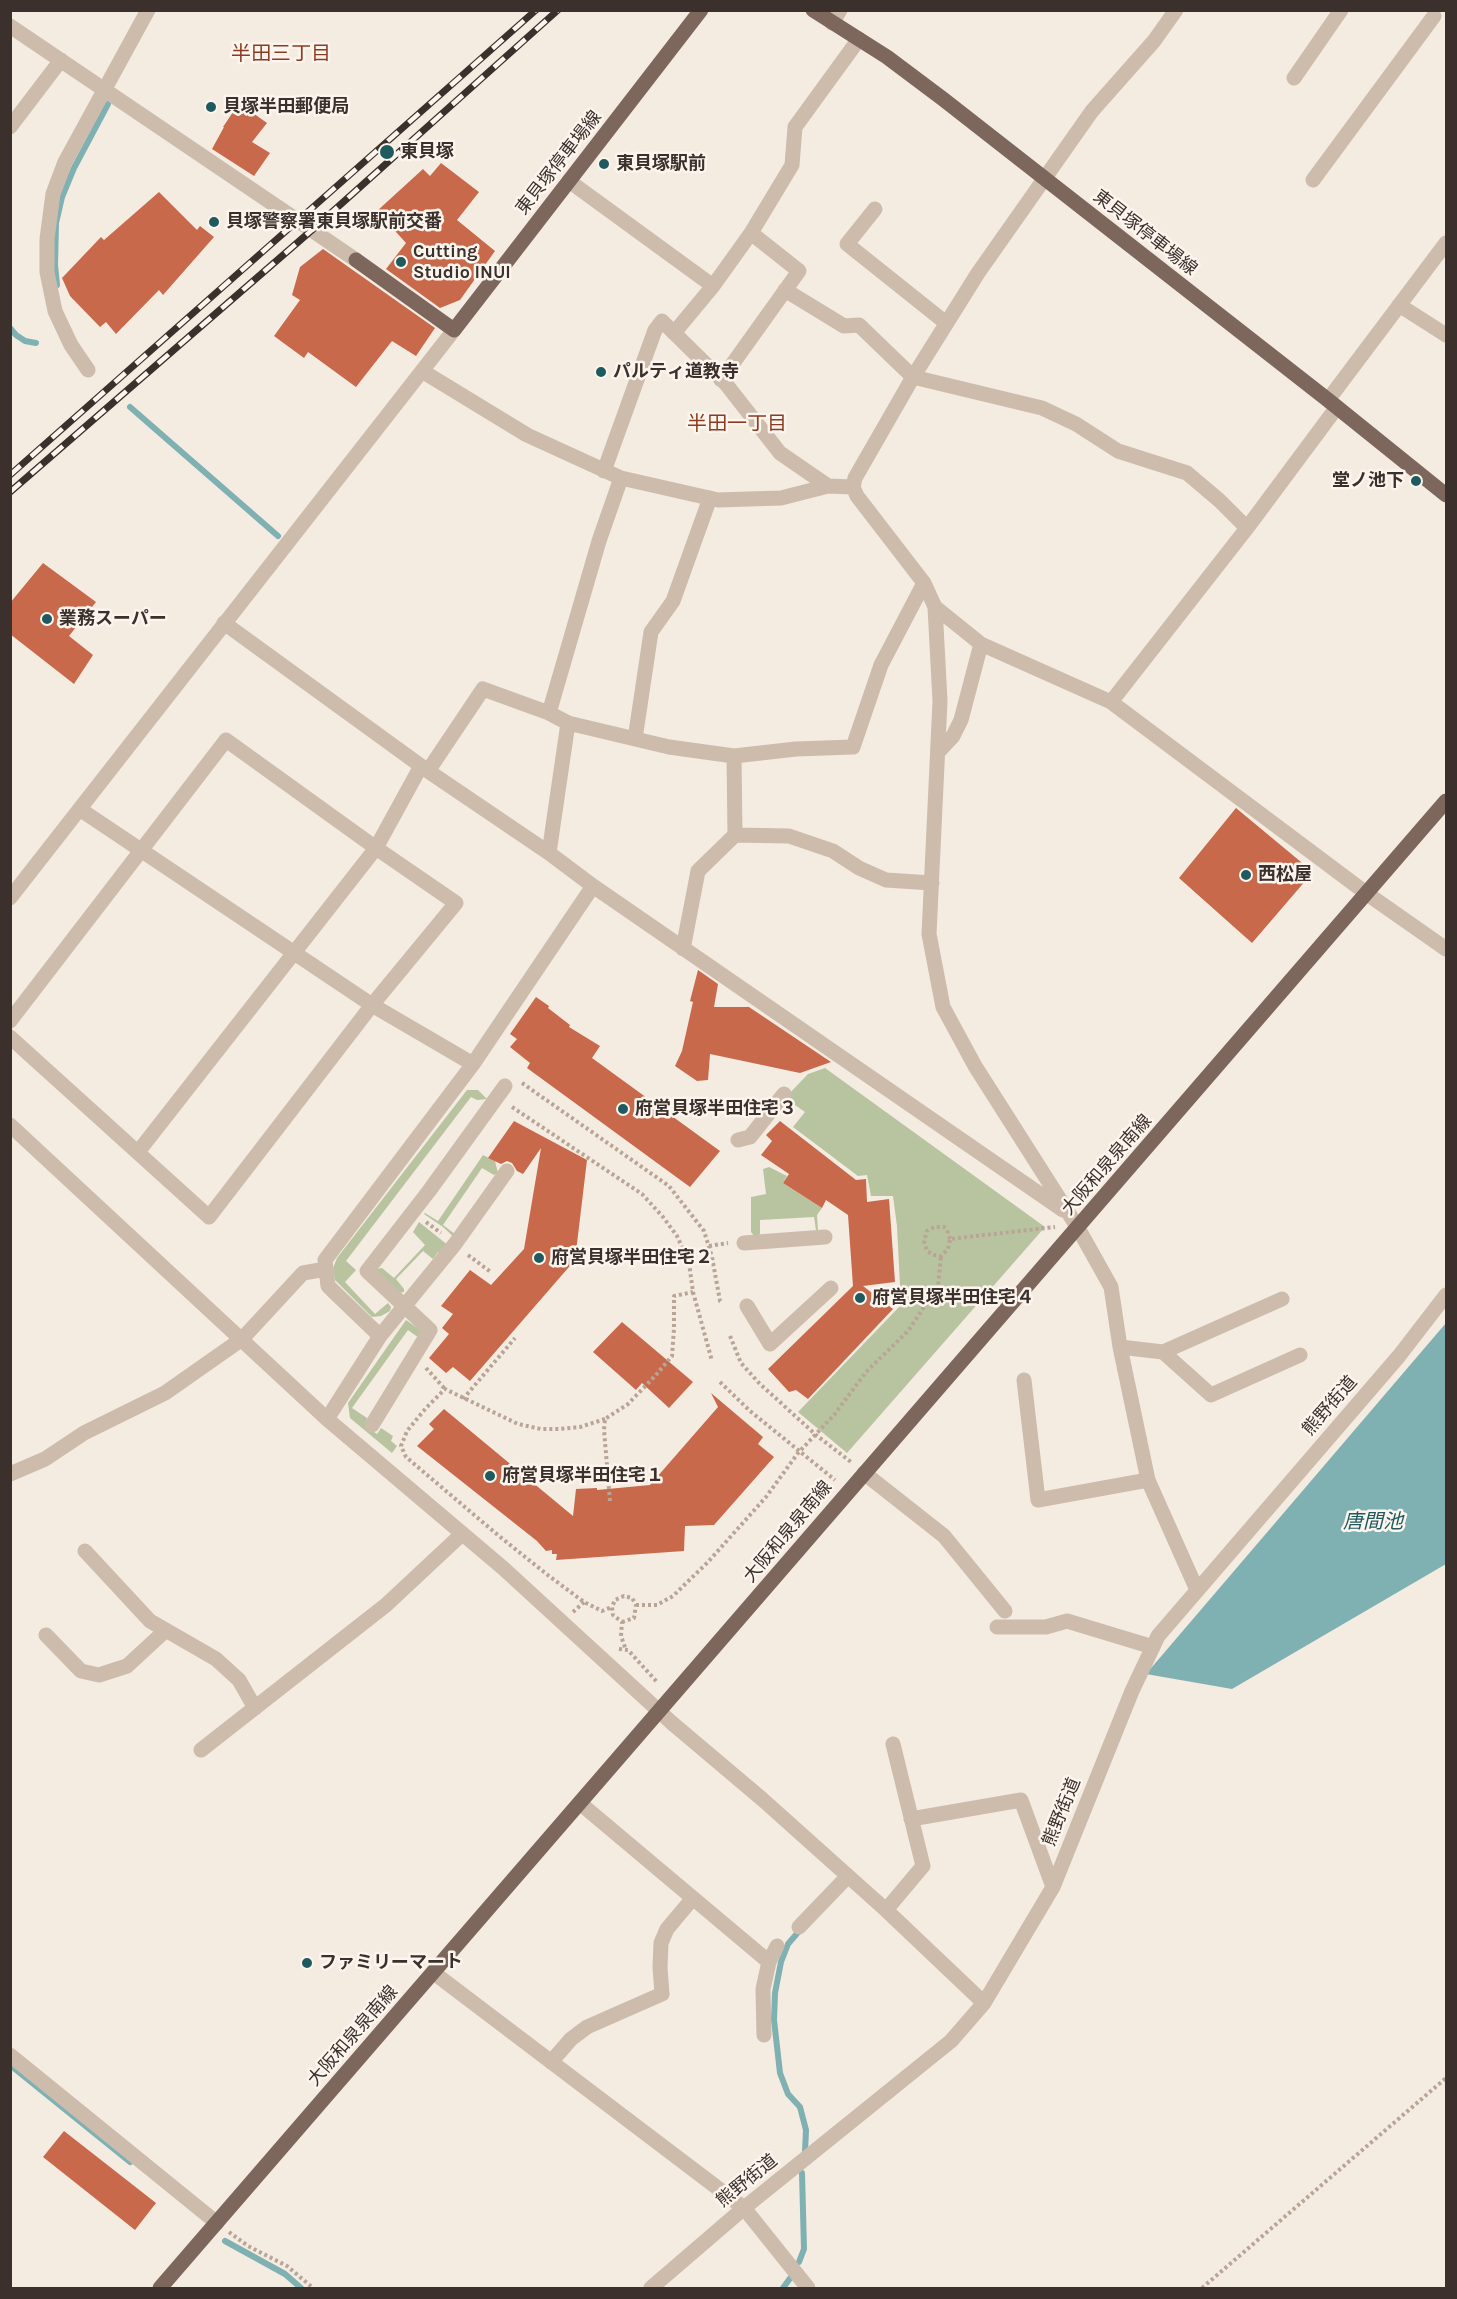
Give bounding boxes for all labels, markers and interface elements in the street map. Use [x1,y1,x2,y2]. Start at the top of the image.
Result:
district label: 半田三丁目 [231,42,331,66]
place label: 貝塚半田郵便局 [223,96,349,118]
marker: 貝塚半田郵便局 [204,100,218,114]
street label: 東貝塚停車場線 [512,107,606,219]
place label: 東貝塚 [400,141,454,163]
marker: 東貝塚 [378,143,396,161]
place label: 東貝塚駅前 [616,153,706,175]
marker: 東貝塚駅前 [597,157,611,171]
street label: 東貝塚停車場線 [1089,186,1201,280]
place label: 貝塚警察署東貝塚駅前交番 [226,211,442,233]
marker: 貝塚警察署東貝塚駅前交番 [207,215,221,229]
place label: Cutting Studio INUI [413,241,511,284]
marker: Cutting Studio INUI [394,255,408,269]
place label: パルティ道教寺 [613,361,739,383]
marker: パルティ道教寺 [594,365,608,379]
district label: 半田一丁目 [687,412,787,436]
place label: 堂ノ池下 [1332,470,1404,492]
marker: 堂ノ池下 [1409,474,1423,488]
place label: 業務スーパー [59,608,167,630]
marker: 業務スーパー [40,612,54,626]
place label: 西松屋 [1258,864,1312,886]
marker: 西松屋 [1239,868,1253,882]
place label: 府営貝塚半田住宅３ [635,1098,797,1120]
marker: 府営貝塚半田住宅３ [616,1102,630,1116]
street label: 大阪和泉泉南線 [1058,1110,1156,1220]
place label: 府営貝塚半田住宅２ [551,1247,713,1269]
marker: 府営貝塚半田住宅２ [532,1251,546,1265]
place label: 府営貝塚半田住宅４ [872,1287,1034,1309]
marker: 府営貝塚半田住宅４ [853,1291,867,1305]
street label: 熊野街道 [1298,1372,1362,1440]
place label: 府営貝塚半田住宅１ [502,1465,664,1487]
marker: 府営貝塚半田住宅１ [483,1469,497,1483]
street label: 大阪和泉泉南線 [739,1477,837,1587]
water label: 唐間池 [1343,1510,1403,1534]
street label: 熊野街道 [1039,1775,1085,1849]
place label: ファミリーマート [319,1952,463,1974]
marker: ファミリーマート [300,1956,314,1970]
street label: 大阪和泉泉南線 [304,1981,402,2091]
street label: 熊野街道 [712,2150,782,2212]

